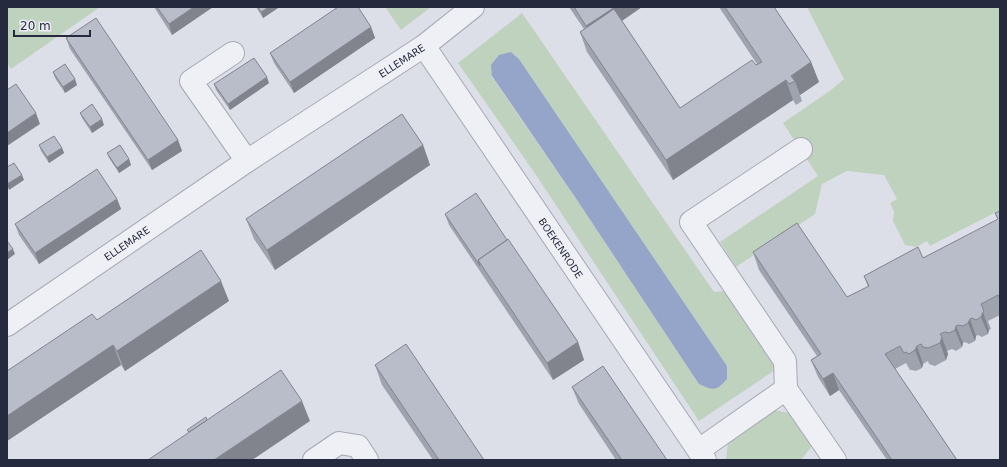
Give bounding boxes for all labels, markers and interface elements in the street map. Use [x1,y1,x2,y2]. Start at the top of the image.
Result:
scale bar [14,12,90,38]
text: 20 m [20,19,51,33]
street label: ELLEMARE [377,42,427,80]
street label: BOEKENRODE [537,216,585,280]
street label: ELLEMARE [102,224,152,263]

